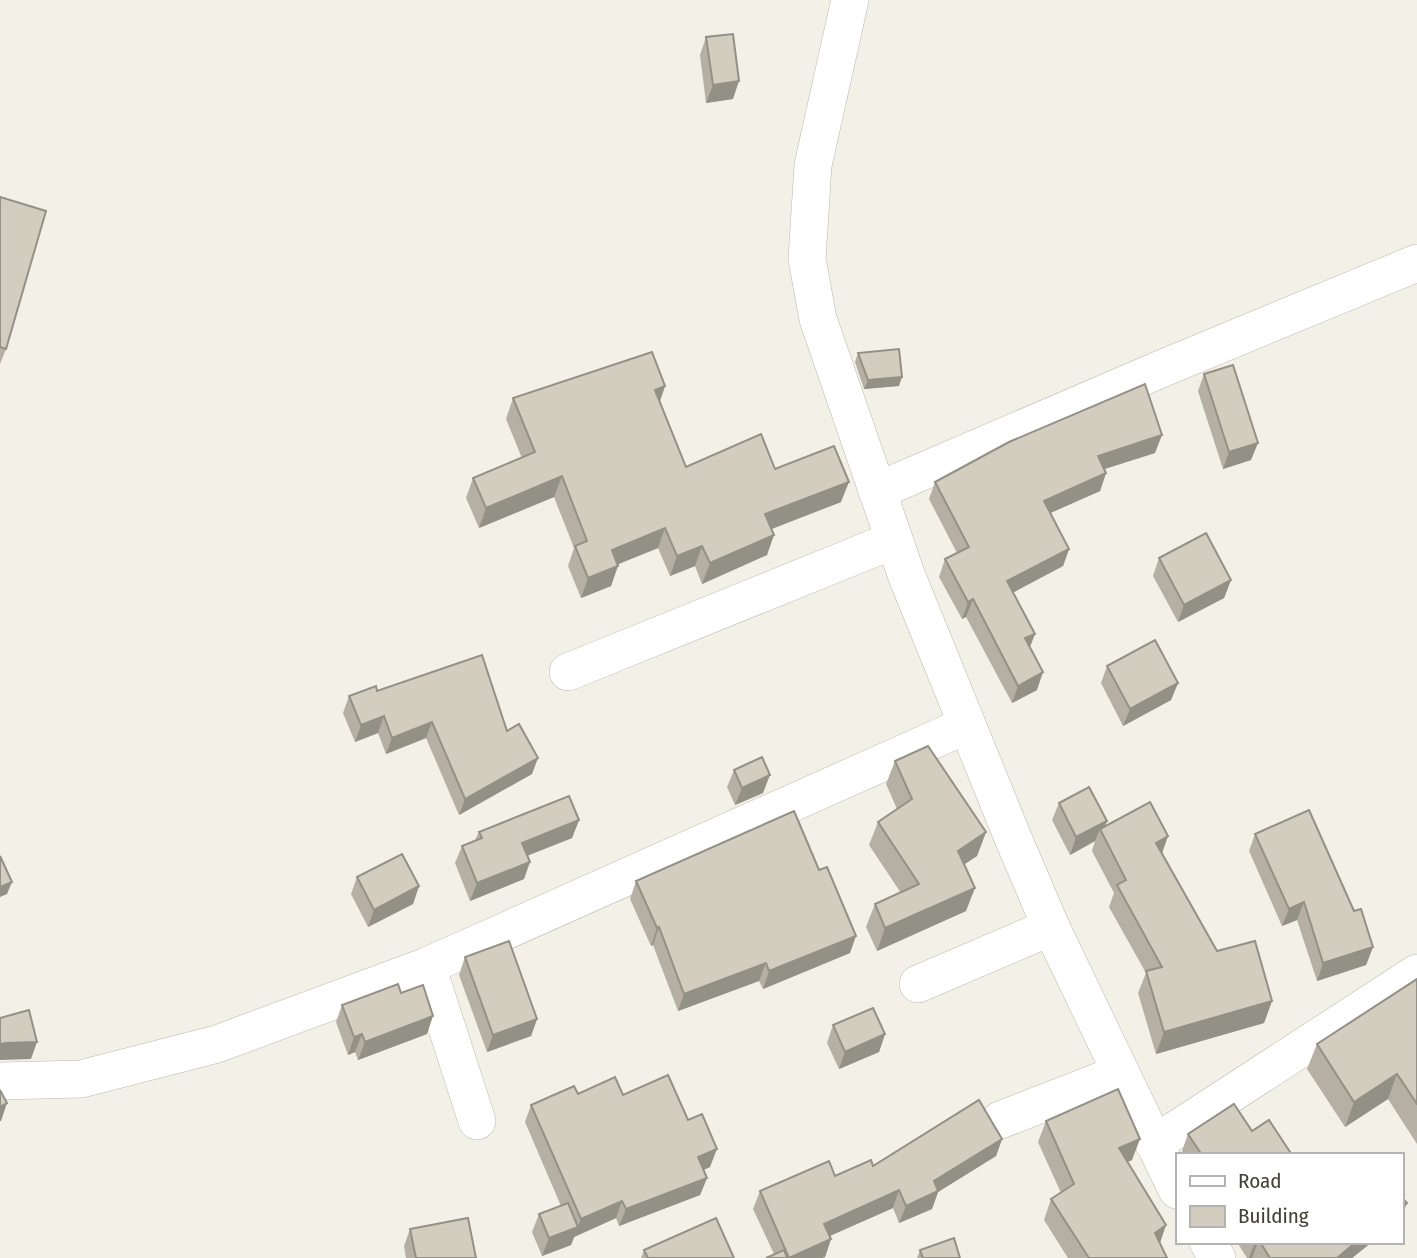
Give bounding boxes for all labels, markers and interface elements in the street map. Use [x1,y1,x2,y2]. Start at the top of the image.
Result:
legend [1176,1153,1403,1244]
text: Road [1238,1168,1282,1194]
text: Building [1238,1203,1309,1229]

